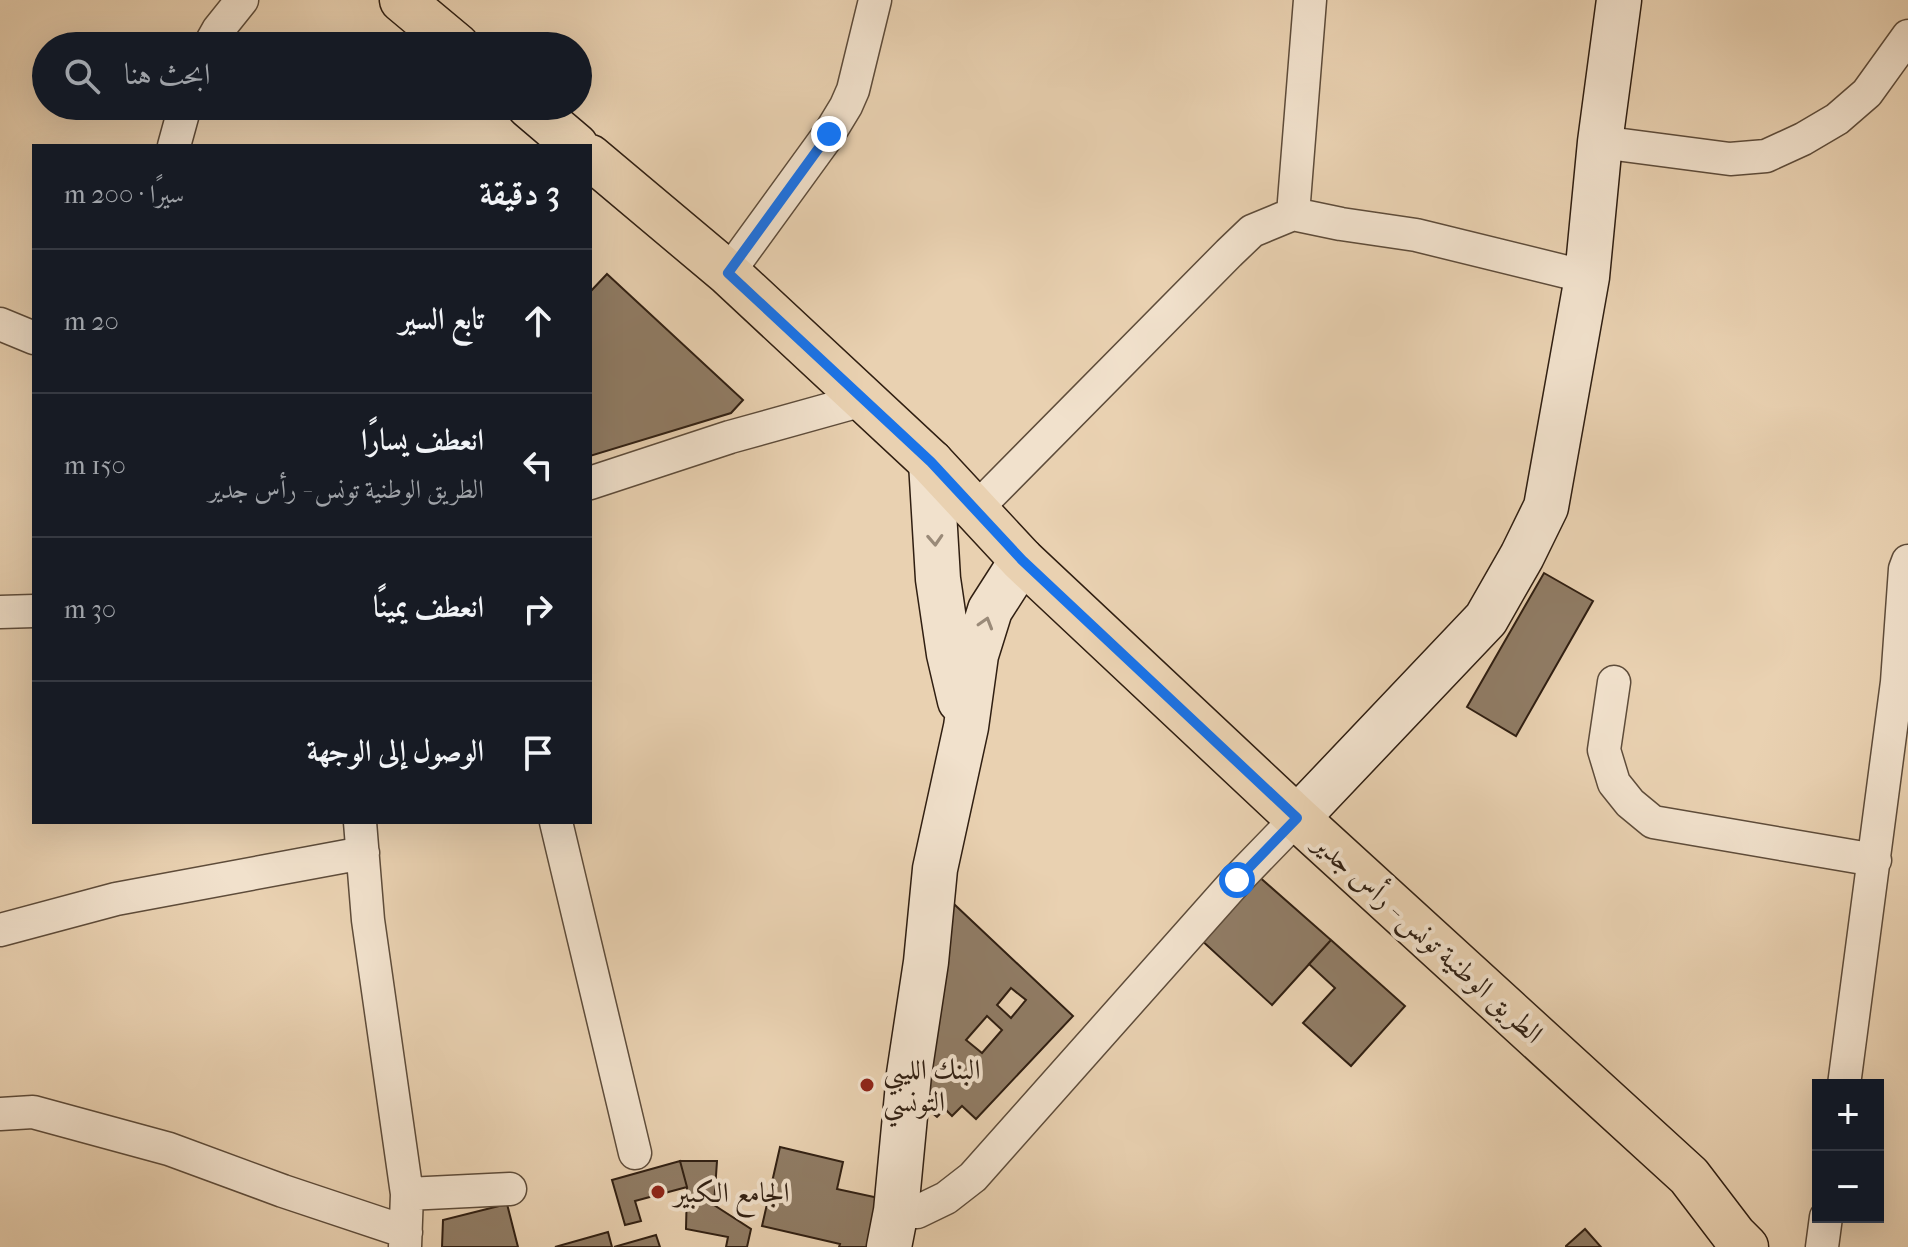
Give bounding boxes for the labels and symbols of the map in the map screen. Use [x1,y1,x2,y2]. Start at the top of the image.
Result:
route end [811,116,847,152]
one-way arrow [927,534,944,547]
one-way arrow [977,617,993,631]
street label: الطريق الوطنية تونس - رأس جدير [1304,823,1552,1051]
route start [1219,862,1255,898]
place label: البنك الليبي التونسي [883,1053,981,1128]
marker: البنك الليبي التونسي [858,1076,876,1094]
place label: الجامع الكبير [671,1176,790,1218]
marker: الجامع الكبير [649,1183,667,1201]

